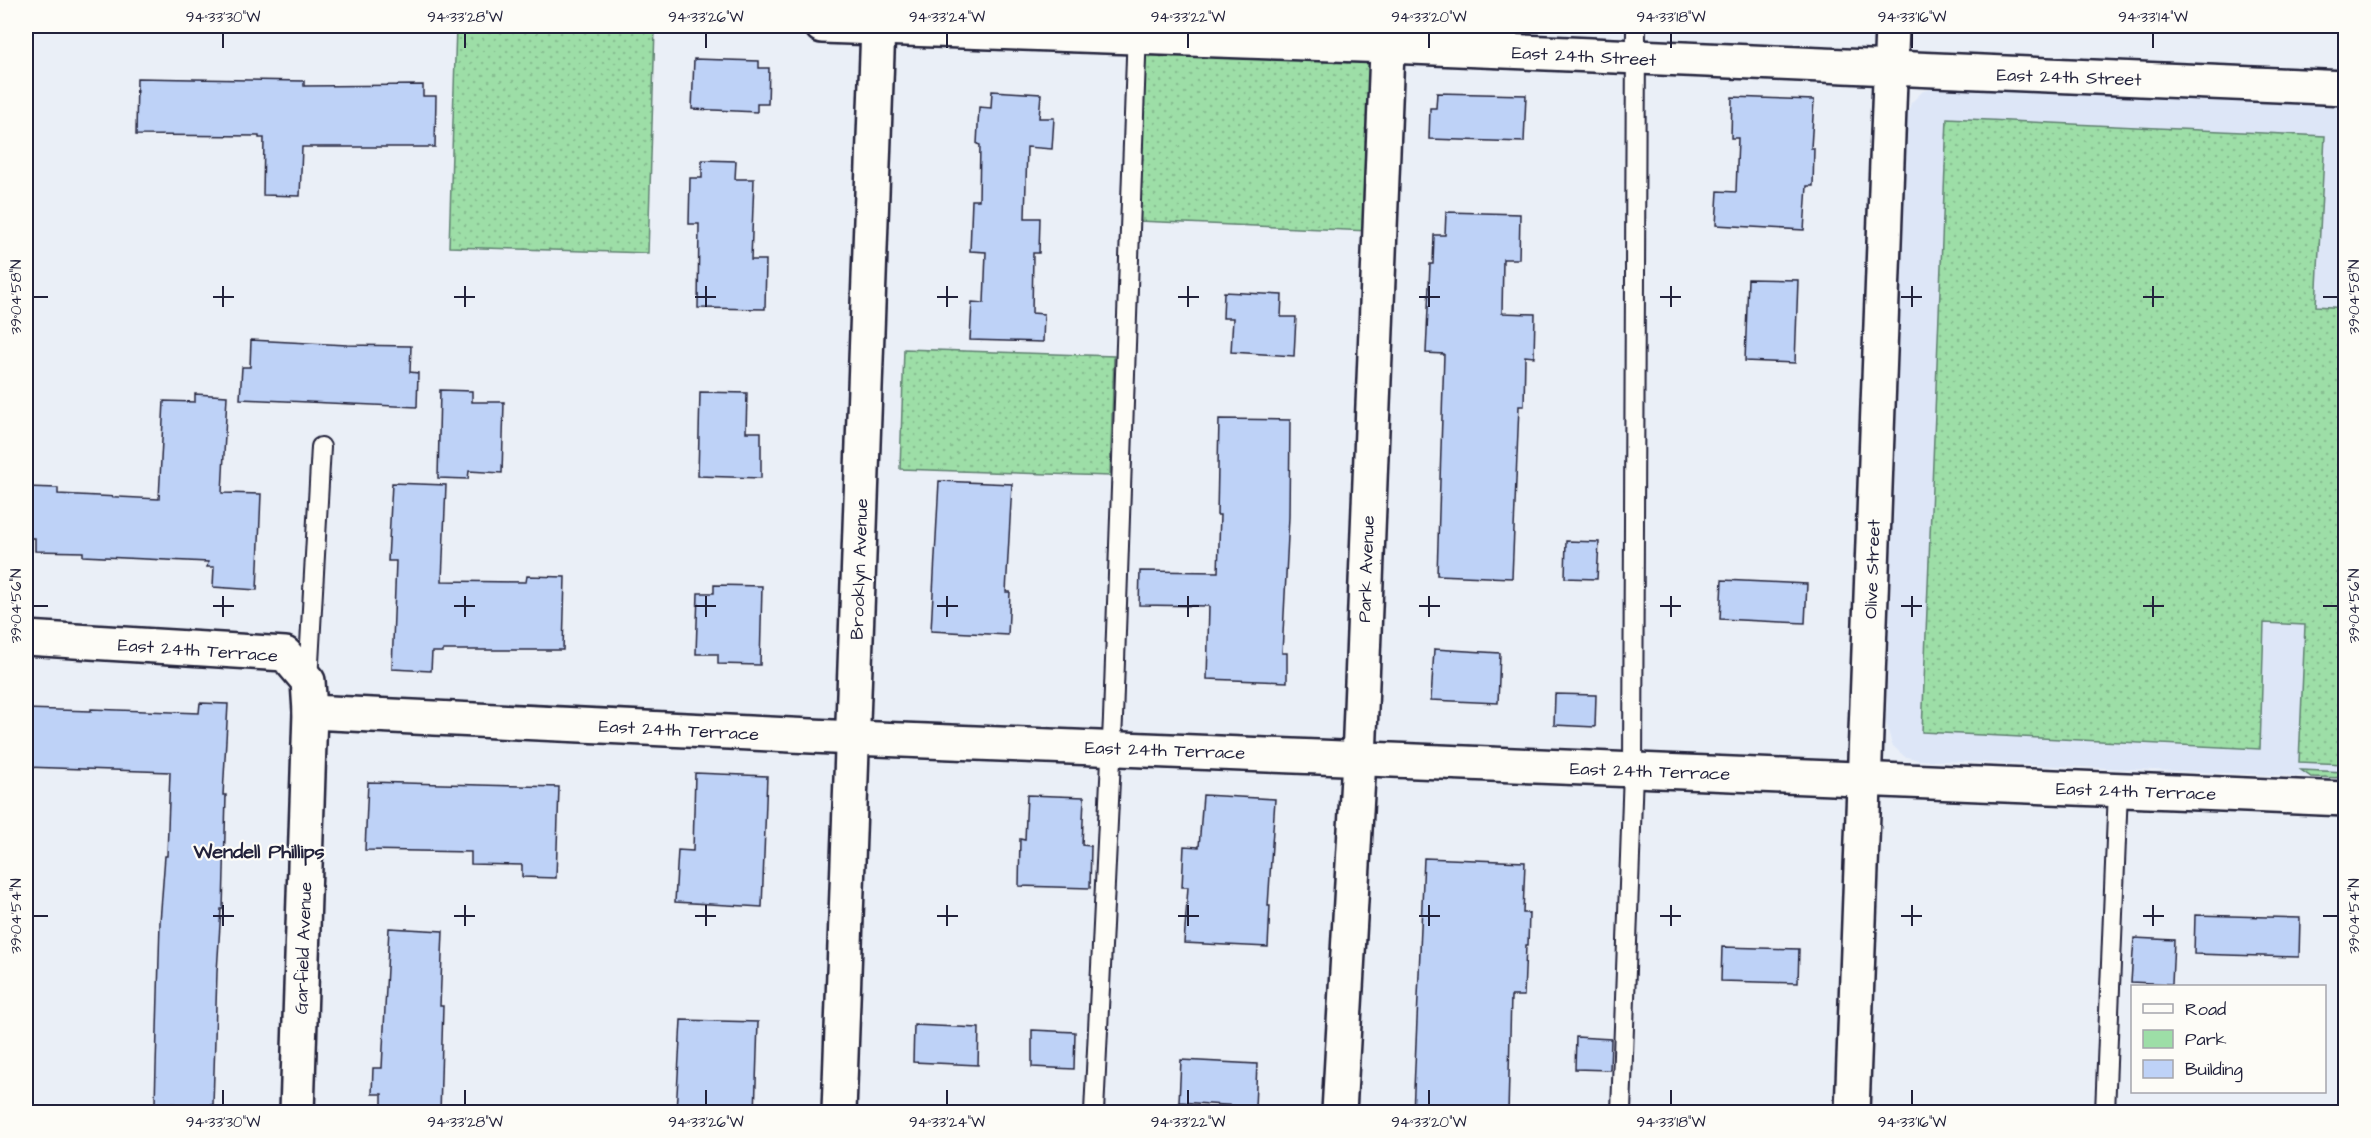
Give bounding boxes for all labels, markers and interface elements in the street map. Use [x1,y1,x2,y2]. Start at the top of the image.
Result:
text: 94°33'30"W [186,7,260,28]
text: 94°33'28"W [427,7,503,28]
text: 94°33'26"W [668,7,744,28]
text: 94°33'24"W [909,7,985,28]
text: 94°33'22"W [1151,7,1225,28]
text: 94°33'20"W [1391,7,1467,28]
text: 94°33'18"W [1636,7,1706,28]
text: 94°33'16"W [1878,7,1946,28]
text: 94°33'14"W [2118,7,2188,28]
street label: East 24th Street [1511,40,1658,73]
street label: East 24th Street [1996,62,2142,93]
text: 39°04'58"N [6,260,27,334]
text: 39°04'58"N [2344,260,2365,334]
street label: Brooklyn Avenue [845,498,875,640]
street label: Park Avenue [1352,515,1381,623]
street label: Olive Street [1858,518,1887,619]
text: 39°04'56"N [6,569,27,643]
text: 39°04'56"N [2344,569,2365,643]
street label: East 24th Terrace [117,632,279,669]
street label: East 24th Terrace [598,714,760,747]
street label: East 24th Terrace [1084,735,1246,766]
street label: East 24th Terrace [1569,756,1731,787]
street label: East 24th Terrace [2055,776,2217,807]
district label: Wendell Phillips [192,838,325,866]
text: 39°04'54"N [6,878,27,954]
text: 39°04'54"N [2344,878,2365,954]
street label: Garfield Avenue [289,881,318,1015]
legend [2131,985,2326,1093]
text: Road [2185,997,2226,1022]
text: Park [2185,1027,2227,1052]
text: Building [2185,1057,2243,1083]
text: 94°33'30"W [186,1112,260,1133]
text: 94°33'28"W [427,1112,503,1133]
text: 94°33'26"W [668,1112,744,1133]
text: 94°33'24"W [909,1112,985,1133]
text: 94°33'22"W [1151,1112,1225,1133]
text: 94°33'20"W [1391,1112,1467,1133]
text: 94°33'18"W [1636,1112,1706,1133]
text: 94°33'16"W [1878,1112,1946,1133]

